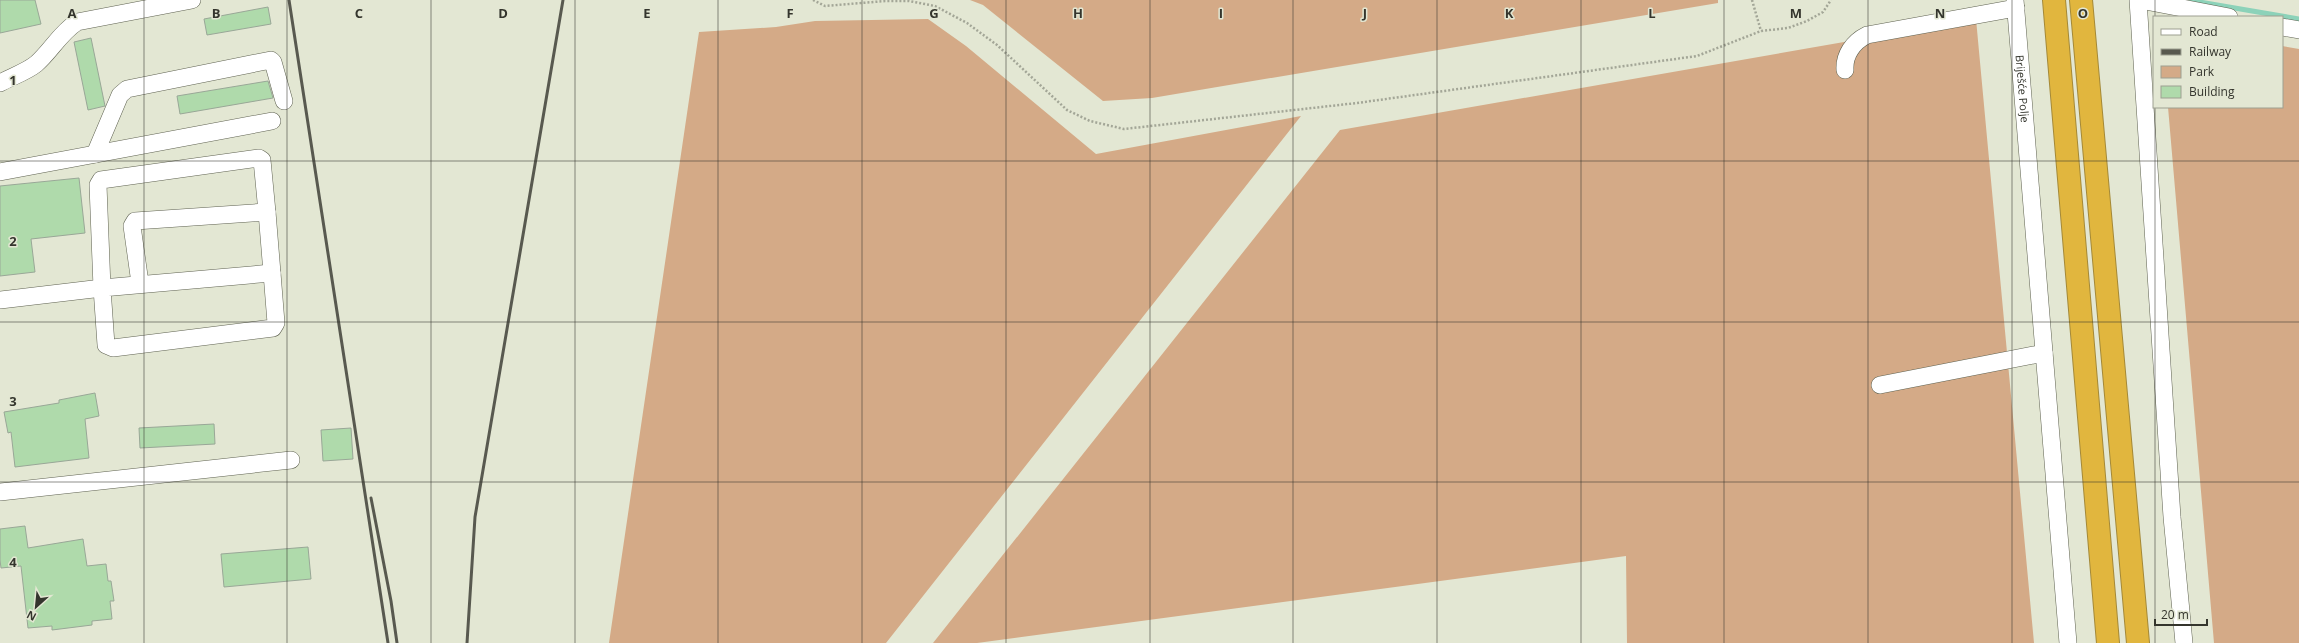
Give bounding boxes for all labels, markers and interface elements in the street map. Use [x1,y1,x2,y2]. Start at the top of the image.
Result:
text: A [68,4,77,22]
text: B [212,4,221,22]
text: C [355,4,363,22]
text: D [498,4,508,22]
text: E [643,4,651,22]
text: F [786,4,794,22]
text: G [929,4,939,22]
text: H [1073,4,1083,22]
text: I [1219,4,1223,22]
text: J [1362,4,1367,22]
text: K [1505,4,1514,22]
text: L [1648,4,1656,22]
text: M [1790,4,1802,22]
text: N [1935,4,1945,22]
text: O [2078,4,2088,22]
legend [2153,16,2283,108]
text: Road [2189,23,2218,40]
text: Railway [2189,43,2232,60]
street label: Briješće Polje [2013,54,2033,123]
text: Park [2189,63,2215,80]
text: 1 [9,71,17,89]
text: Building [2189,83,2235,100]
text: 2 [9,232,17,250]
text: 3 [9,392,17,410]
text: 4 [9,553,17,571]
north arrow [16,587,56,627]
scale bar [2155,601,2207,627]
text: 20 m [2161,606,2189,623]
text: N [24,608,39,625]

